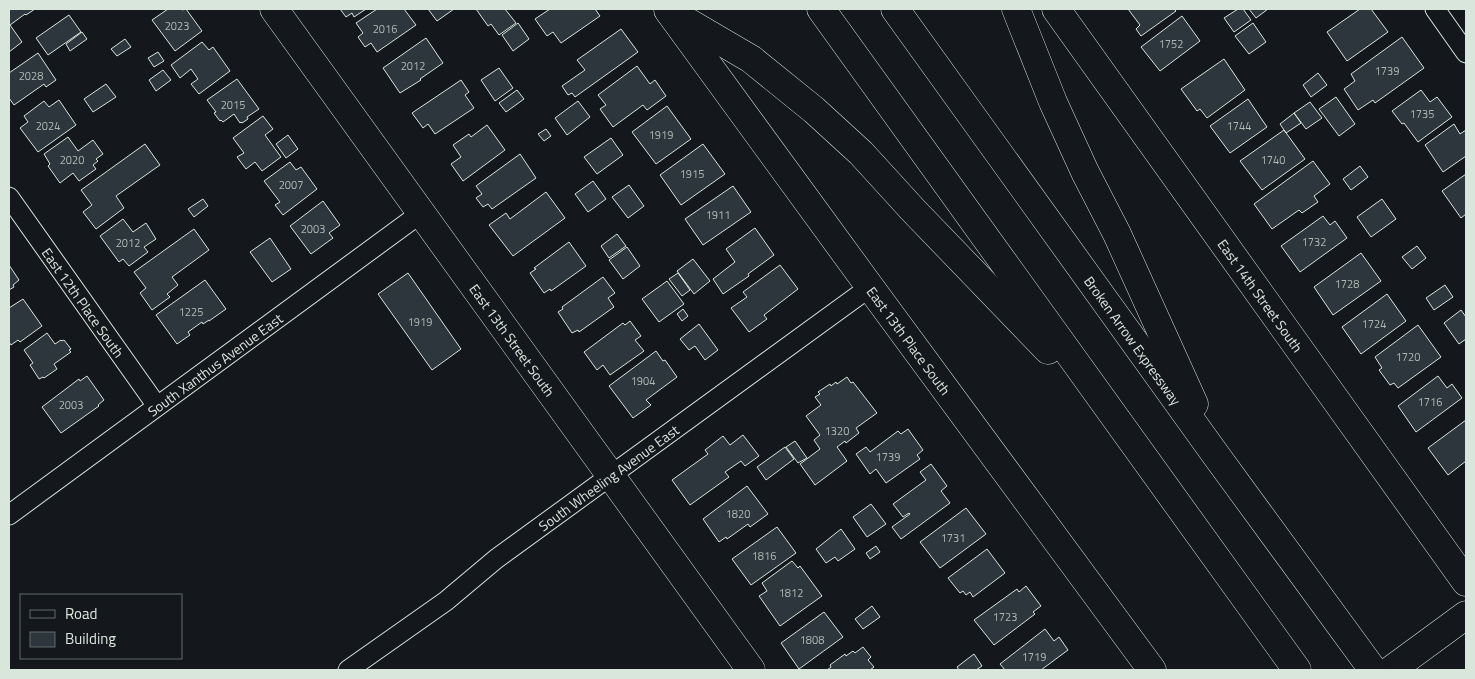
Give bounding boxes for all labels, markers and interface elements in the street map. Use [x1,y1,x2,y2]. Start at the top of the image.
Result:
house number: 2023 [165,18,189,34]
house number: 2016 [373,21,397,37]
house number: 1752 [1159,36,1183,52]
house number: 2012 [401,58,425,74]
house number: 1739 [1375,63,1399,79]
house number: 2028 [19,68,43,84]
house number: 2015 [221,97,245,113]
house number: 1735 [1410,106,1434,122]
house number: 2024 [36,118,60,134]
house number: 1744 [1227,118,1251,134]
house number: 1919 [649,127,673,143]
house number: 2020 [60,152,84,168]
house number: 1740 [1261,152,1285,168]
house number: 1915 [680,166,704,182]
house number: 2007 [279,177,303,193]
house number: 1911 [706,207,730,223]
house number: 2003 [301,221,325,237]
street label: East 14th Street South [1213,234,1309,356]
house number: 1732 [1302,234,1326,250]
house number: 2012 [116,235,140,251]
street label: East 12th Place South [37,243,130,361]
street label: Broken Arrow Expressway [1080,271,1187,409]
house number: 1728 [1335,276,1359,292]
street label: East 13th Street South [465,279,561,401]
street label: East 13th Place South [862,282,956,399]
house number: 1225 [179,304,203,320]
street label: South Xanthus Avenue East [143,308,287,421]
house number: 1919 [408,314,432,330]
house number: 1724 [1362,316,1386,332]
house number: 1720 [1396,349,1420,365]
house number: 1904 [631,373,655,389]
house number: 1716 [1418,394,1442,410]
house number: 2003 [59,397,83,413]
street label: South Wheeling Avenue East [534,419,683,536]
house number: 1320 [825,423,849,439]
house number: 1739 [876,449,900,465]
house number: 1820 [726,506,750,522]
house number: 1731 [941,530,965,546]
house number: 1816 [752,548,776,564]
house number: 1812 [779,585,803,601]
legend [20,594,182,659]
text: Road [65,602,97,625]
house number: 1723 [993,609,1017,625]
text: Building [65,627,116,650]
house number: 1808 [800,632,824,648]
house number: 1719 [1022,649,1046,665]

